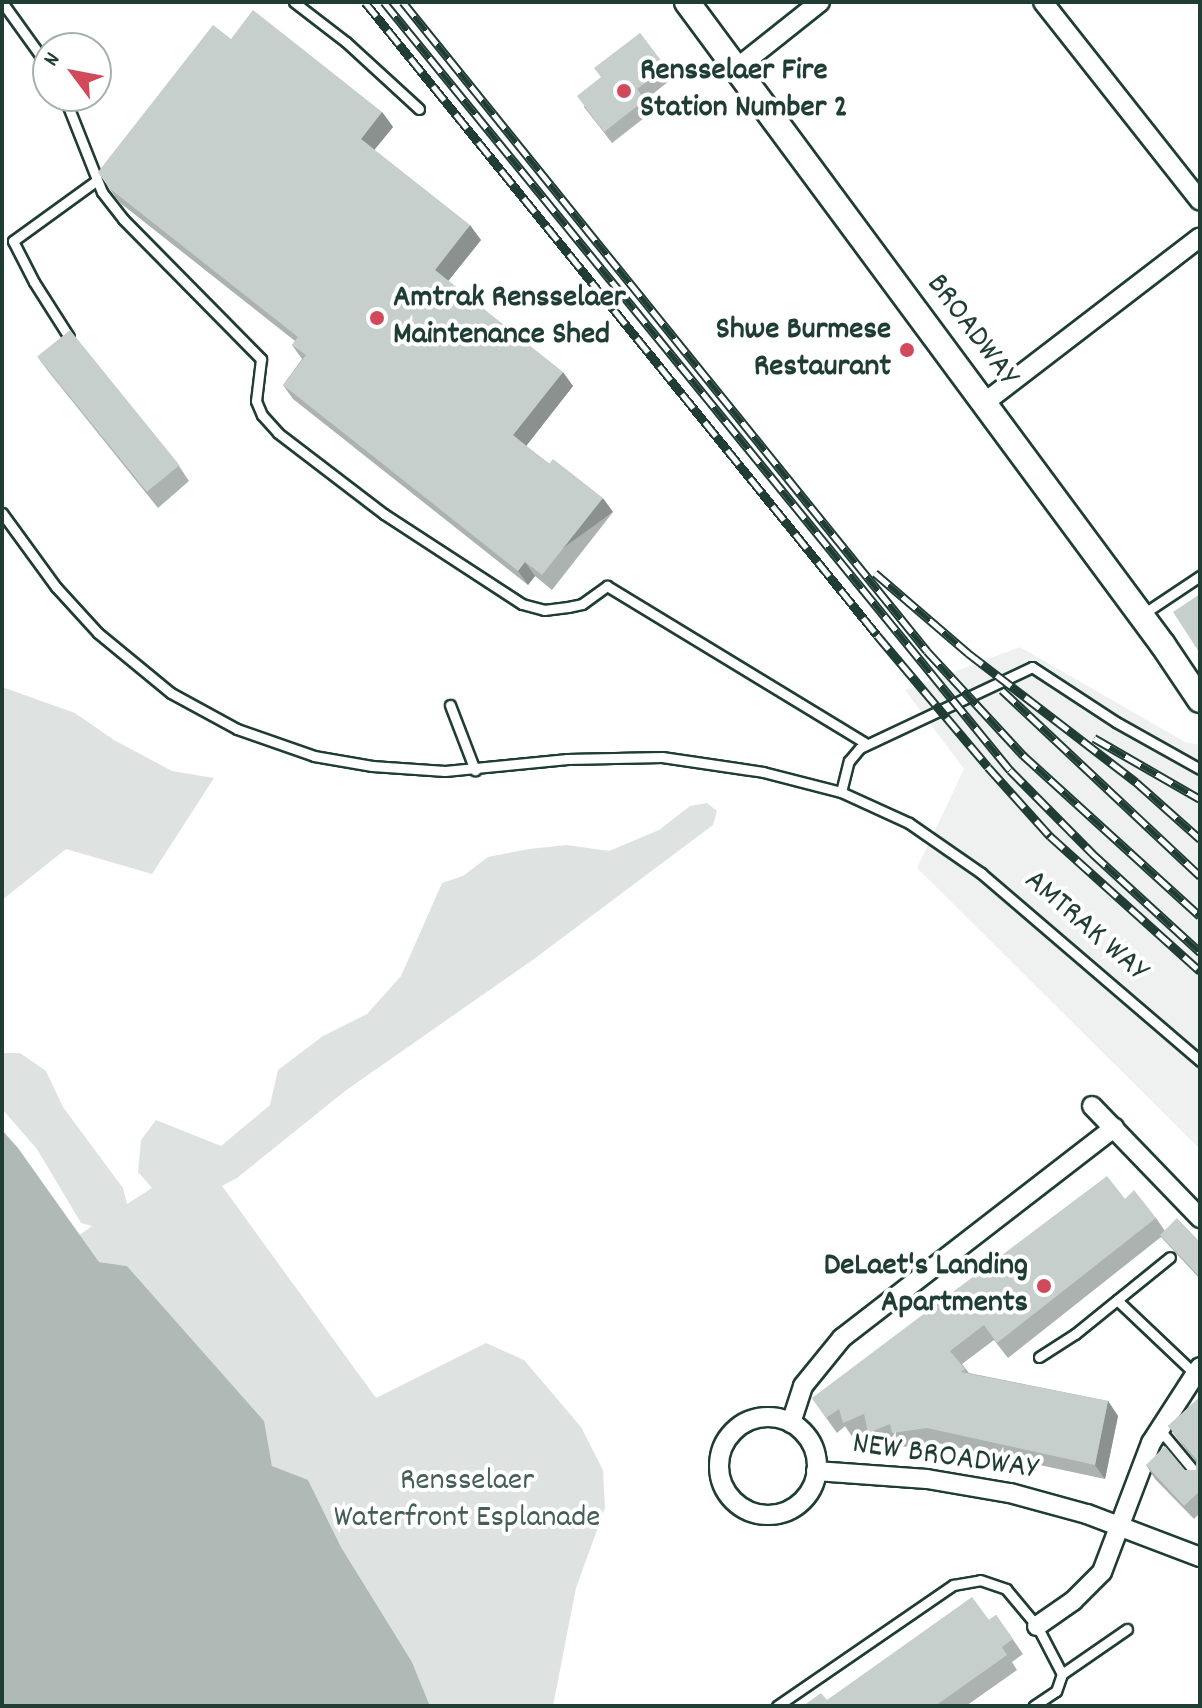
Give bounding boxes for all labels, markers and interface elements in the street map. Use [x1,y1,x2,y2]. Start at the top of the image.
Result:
north arrow [32,32,112,112]
text: N [37,47,69,73]
place label: Rensselaer Fire Station Number 2 [640,54,848,129]
marker: Rensselaer Fire Station Number 2 [615,82,633,100]
street label: BROADWAY [916,267,1026,395]
place label: Amtrak Rensselaer Maintenance Shed [393,281,626,356]
marker: Amtrak Rensselaer Maintenance Shed [368,309,386,327]
place label: Shwe Burmese Restaurant [716,313,891,388]
marker: Shwe Burmese Restaurant [898,341,916,359]
street label: AMTRAK WAY [1015,863,1155,991]
place label: DeLaet's Landing Apartments [824,1249,1028,1324]
marker: DeLaet's Landing Apartments [1035,1277,1053,1295]
street label: NEW BROADWAY [850,1426,1040,1490]
park label: Rensselaer Waterfront Esplanade [334,1464,600,1539]

